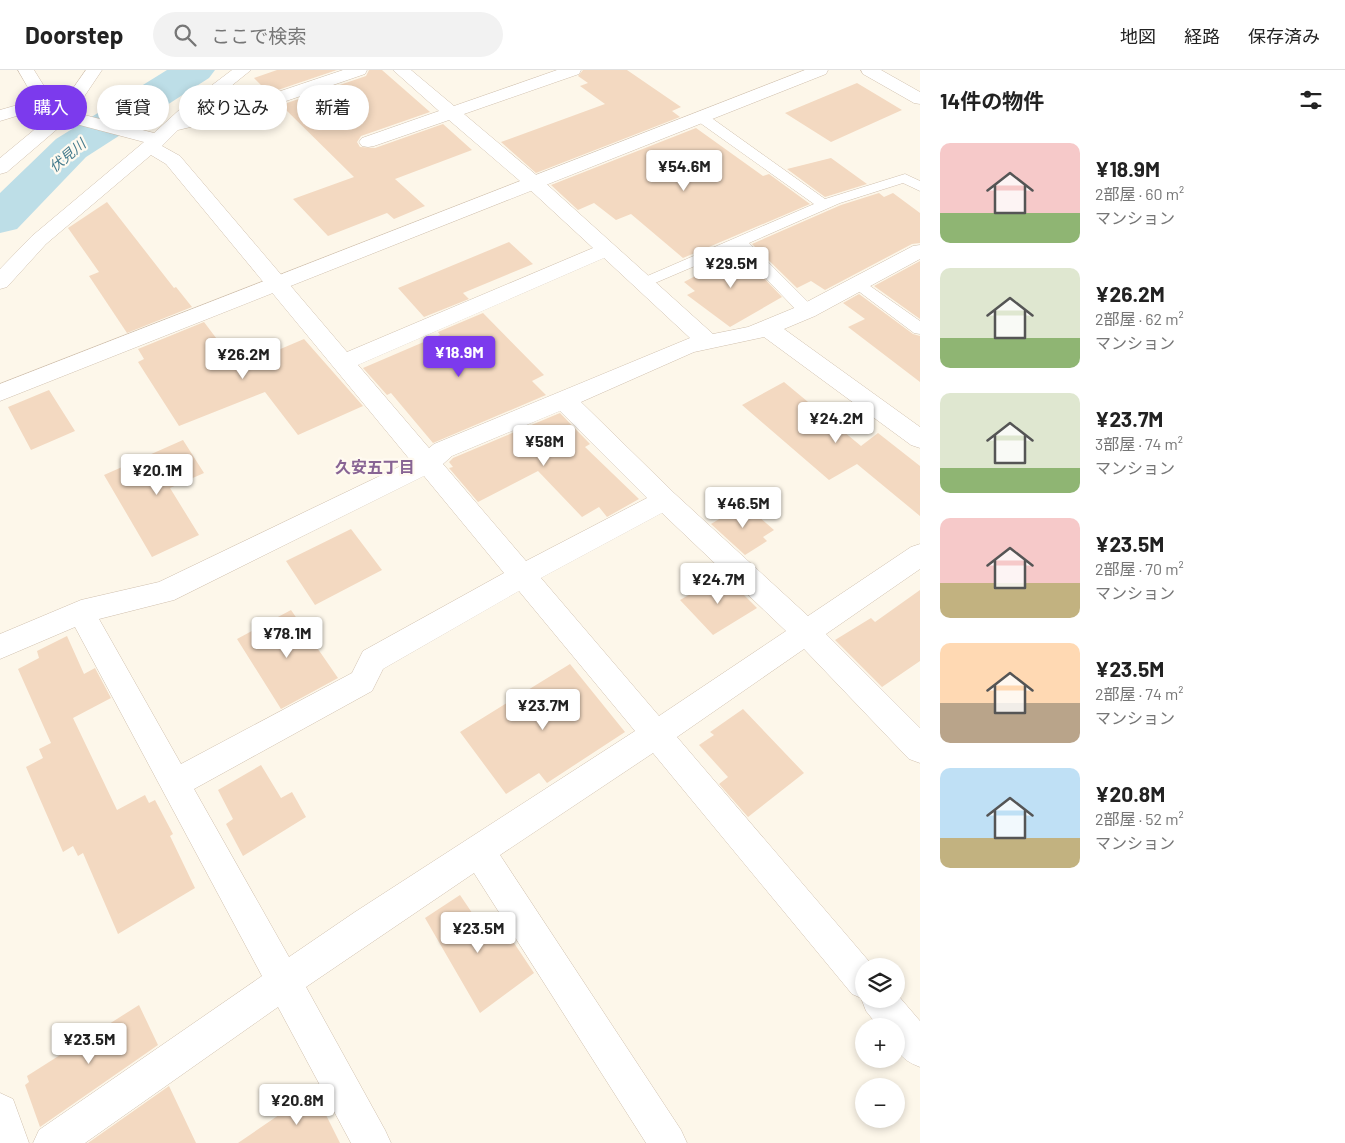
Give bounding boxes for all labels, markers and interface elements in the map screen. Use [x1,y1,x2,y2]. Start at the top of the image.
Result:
search box [153,12,503,57]
text: Doorstep [25,20,123,49]
icon: search [171,21,199,49]
text: ここで検索 [211,24,306,47]
text: 地図 [1120,25,1156,47]
text: 経路 [1184,25,1220,47]
text: 保存済み [1248,25,1320,47]
chip: 購入 [15,85,87,130]
chip: 賃貸 [97,85,169,130]
chip: 絞り込み [179,85,287,130]
chip: 新着 [297,85,369,130]
icon: filters [1297,86,1325,114]
text: 14件の物件 [940,88,1044,113]
water label: 伏見川 [45,134,90,175]
pin: ¥54.6M [643,150,725,192]
text: ¥54.6M [657,156,711,175]
text: ¥18.9M [1095,156,1160,181]
icon: home [980,163,1040,223]
text: 2部屋 · 60 m² [1095,184,1184,203]
text: マンション [1095,208,1175,227]
pin: ¥29.5M [690,246,772,289]
text: ¥29.5M [705,253,757,272]
text: ¥26.2M [1095,281,1165,306]
icon: home [980,288,1040,348]
text: 2部屋 · 62 m² [1095,309,1184,328]
text: マンション [1095,333,1175,352]
pin: ¥18.9M [418,336,500,378]
pin: ¥26.2M [202,338,284,380]
text: ¥18.9M [434,342,484,361]
text: ¥26.2M [216,344,270,363]
pin: ¥24.2M [795,402,877,444]
text: ¥23.7M [1095,406,1163,431]
text: ¥24.2M [809,408,863,427]
icon: home [980,413,1040,473]
pin: ¥58M [514,424,574,467]
text: ¥58M [524,431,564,450]
text: 3部屋 · 74 m² [1095,434,1183,453]
pin: ¥20.1M [116,454,198,496]
district label: 久安五丁目 [335,457,415,476]
text: マンション [1095,458,1175,477]
text: ¥20.1M [132,460,182,479]
pin: ¥46.5M [702,486,784,529]
text: ¥46.5M [716,493,770,512]
text: ¥23.5M [1095,531,1164,556]
icon: home [980,538,1040,598]
text: 2部屋 · 70 m² [1095,559,1184,578]
pin: ¥24.7M [677,562,759,605]
text: ¥24.7M [691,569,745,588]
text: マンション [1095,583,1175,602]
pin: ¥78.1M [246,616,328,659]
text: ¥78.1M [263,623,312,642]
text: ¥23.5M [1095,656,1164,681]
icon: home [980,663,1040,723]
text: 2部屋 · 74 m² [1095,684,1183,703]
pin: ¥23.7M [502,688,584,731]
text: ¥23.7M [517,695,569,714]
text: マンション [1095,708,1175,727]
text: ¥20.8M [1095,781,1165,806]
icon: home [980,788,1040,848]
text: 2部屋 · 52 m² [1095,809,1184,828]
text: マンション [1095,833,1175,852]
pin: ¥23.5M [437,912,519,954]
text: ¥23.5M [452,918,504,937]
map controls [855,958,905,1128]
button: layers [855,958,905,1008]
button: + [855,1018,905,1068]
pin: ¥23.5M [48,1022,130,1065]
text: ¥23.5M [63,1029,115,1048]
button: − [855,1078,905,1128]
pin: ¥20.8M [256,1084,338,1126]
text: ¥20.8M [270,1090,324,1109]

